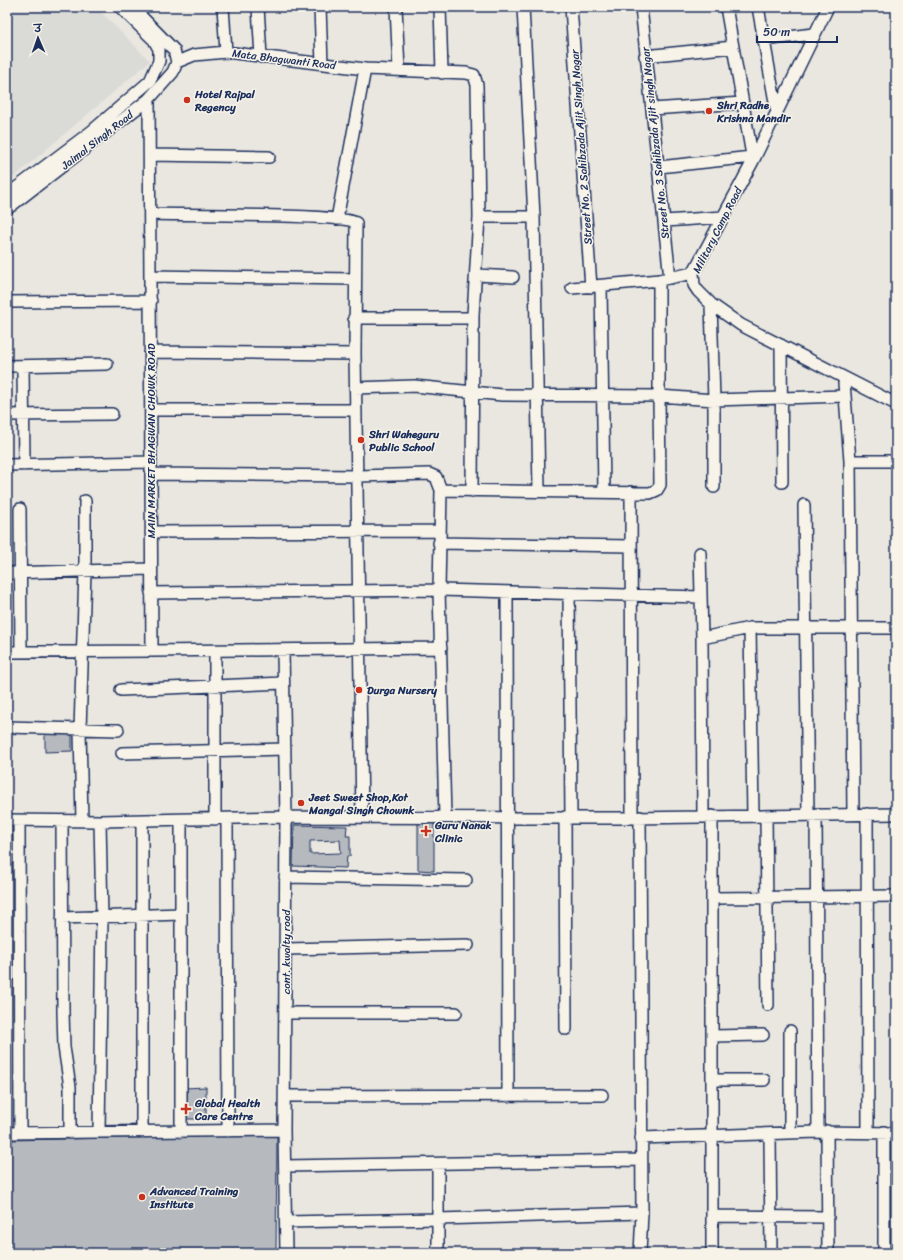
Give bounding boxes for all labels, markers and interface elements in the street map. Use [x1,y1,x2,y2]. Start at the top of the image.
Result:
north arrow [18,18,58,58]
scale bar [757,18,837,44]
text: उ [33,19,43,38]
text: 50 m [763,21,790,43]
street label: Mata Bhagwanti Road [231,44,338,75]
street label: Street No. 3 Sahibzada Ajit singh Nagar [636,45,675,240]
street label: Street No. 2 Sahibzada Ajit Singh Nagar [565,47,598,245]
place label: Hotel Rajpal Regency [194,85,256,117]
marker: Hotel Rajpal Regency [182,95,192,105]
place label: Shri Radhe Krishna Mandir [716,96,792,128]
street label: Jaimal Singh Road [56,105,139,175]
marker: Shri Radhe Krishna Mandir [704,106,714,116]
street label: Military Camp Road [687,183,748,277]
street label: MAIN MARKET BHAGWAN CHOWK ROAD [142,343,161,539]
place label: Shri Waheguru Public School [368,425,440,457]
marker: Shri Waheguru Public School [356,435,366,445]
place label: Durga Nursery [367,681,437,700]
marker: Durga Nursery [354,685,364,695]
place label: Jeet Sweet Shop,Kot Mangal Singh Chownk [308,788,415,820]
marker: Jeet Sweet Shop,Kot Mangal Singh Chownk [296,798,306,808]
place label: Guru Nanak Clinic [434,816,492,848]
marker: Guru Nanak Clinic [420,825,432,837]
street label: cont. kwalty road [277,909,296,994]
place label: Global Health Care Centre [194,1094,261,1126]
marker: Global Health Care Centre [180,1103,192,1115]
place label: Advanced Training Institute [149,1182,239,1214]
marker: Advanced Training Institute [137,1192,147,1202]

